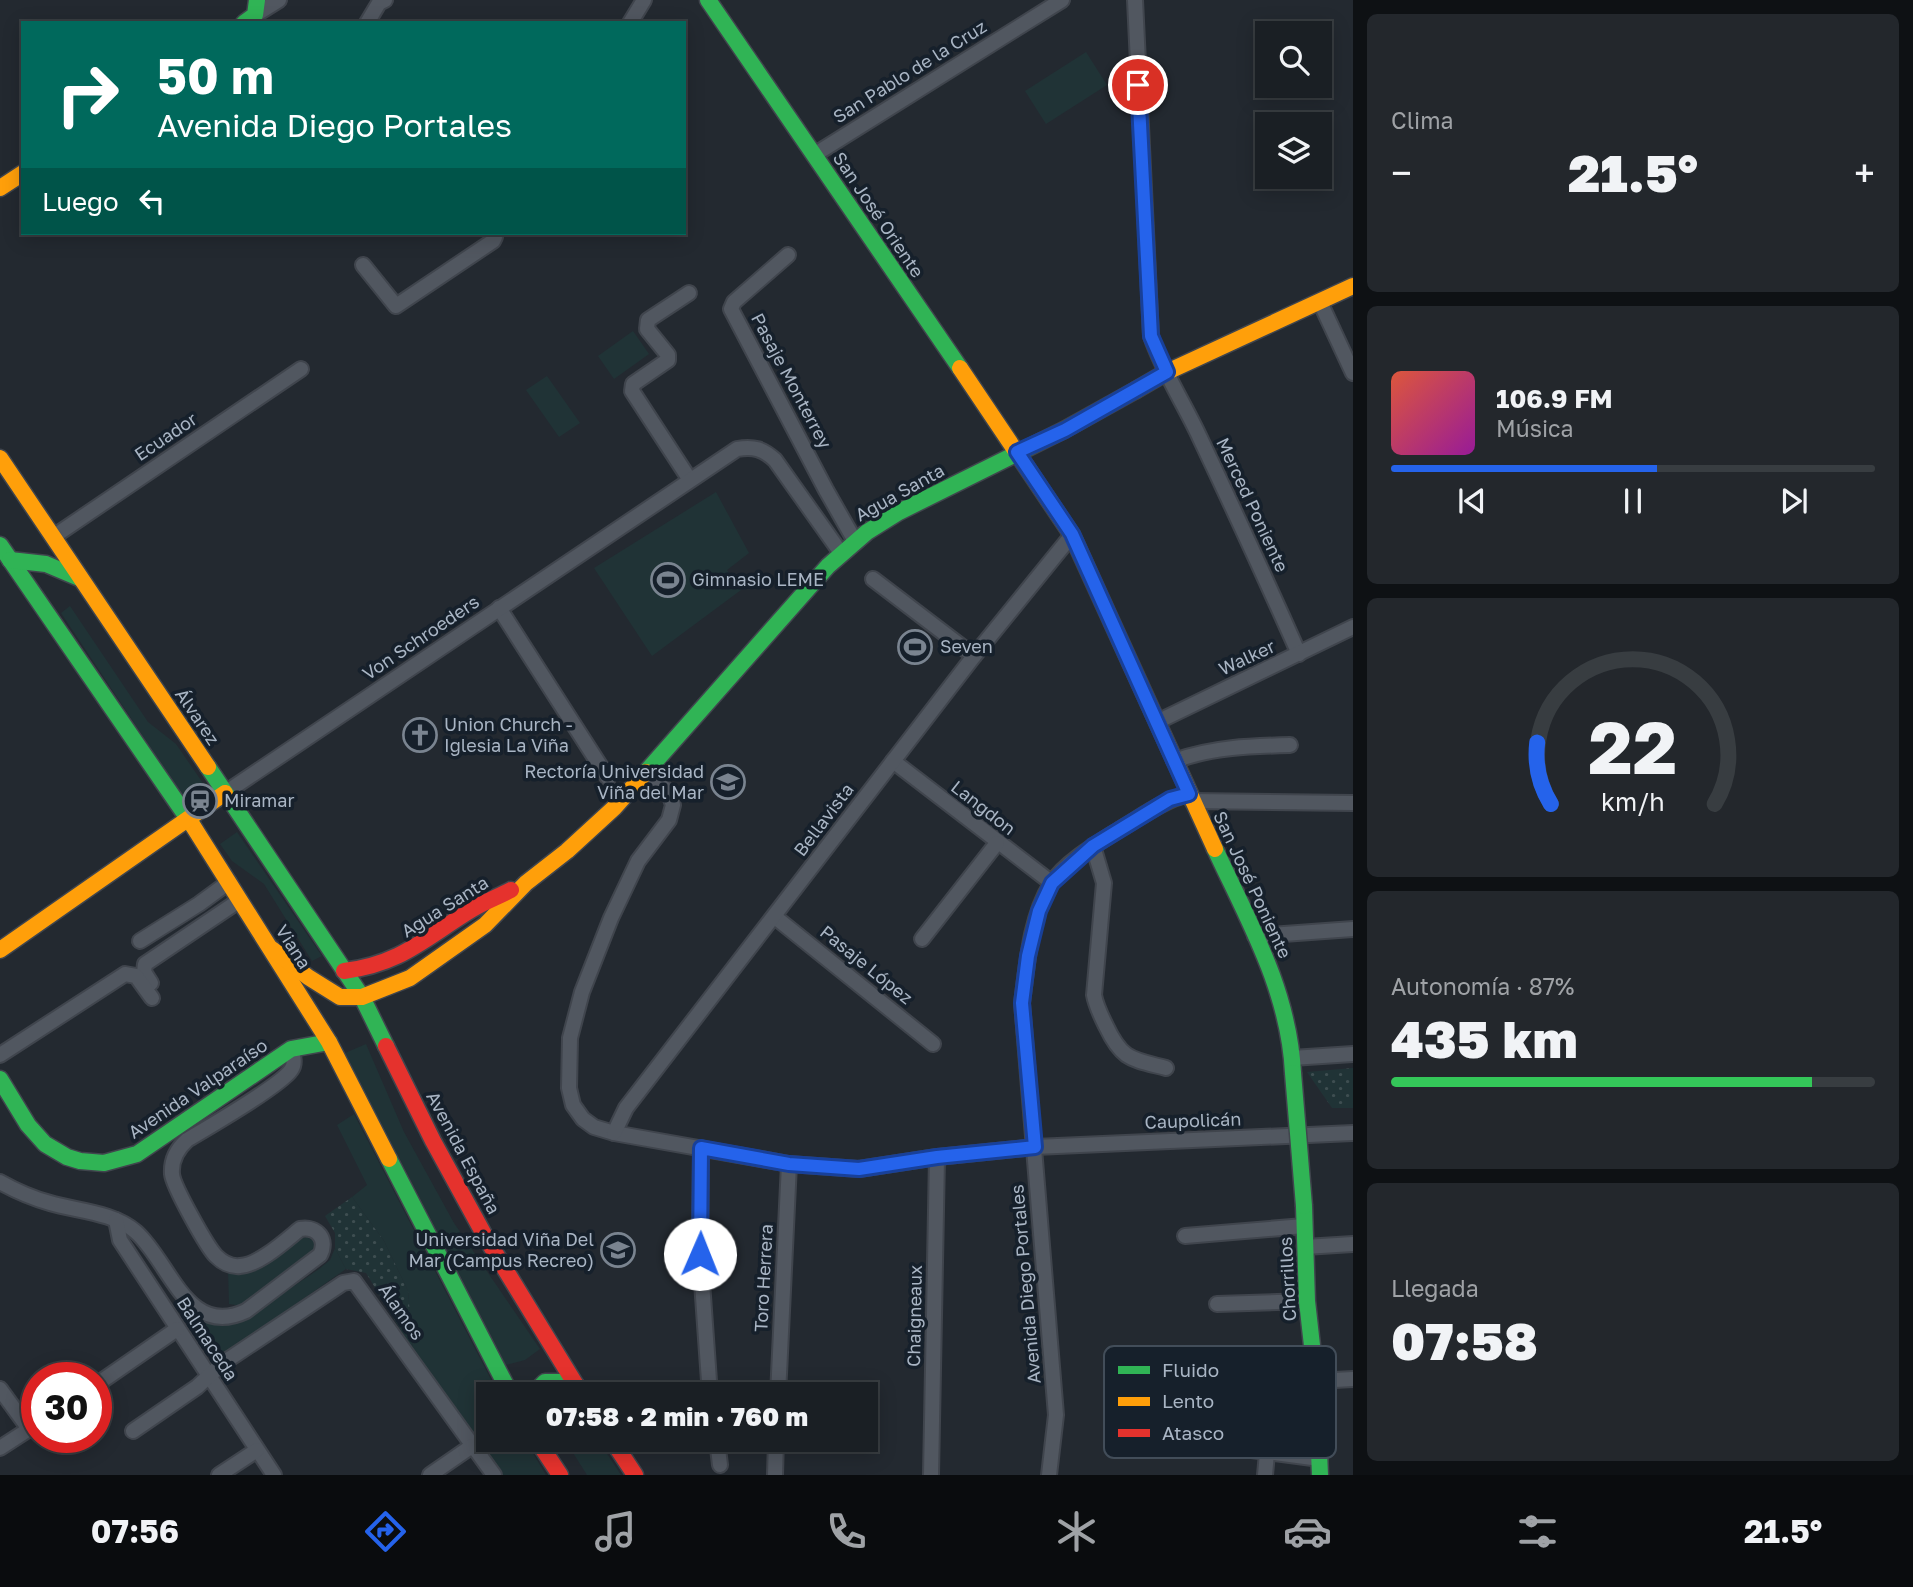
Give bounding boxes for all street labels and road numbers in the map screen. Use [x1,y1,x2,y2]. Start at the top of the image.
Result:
street label: San Pablo de la Cruz [829,15,990,127]
street label: San José Oriente [829,147,929,281]
street label: Pasaje Monterrey [747,309,837,452]
street label: Ecuador [130,407,201,465]
street label: Merced Poniente [1212,434,1294,575]
street label: Agua Santa [851,459,948,526]
street label: Von Schroeders [358,590,483,684]
street label: Walker [1215,634,1278,680]
street label: Álvarez [171,684,225,749]
street label: Langdon [947,775,1020,839]
street label: Bellavista [789,779,858,860]
street label: San José Poniente [1209,808,1297,962]
street label: Agua Santa [397,871,492,942]
street label: Viana [271,920,316,973]
street label: Pasaje López [816,920,917,1008]
street label: Avenida Valparaíso [124,1033,271,1143]
street label: Avenida España [422,1087,505,1218]
street label: Caupolicán [1144,1107,1242,1133]
street label: Avenida Diego Portales [1005,1184,1045,1385]
street label: Toro Herrera [749,1223,777,1332]
street label: Chorrillos [1274,1236,1300,1322]
street label: Chaigneaux [902,1265,926,1367]
street label: Álamos [374,1279,429,1344]
street label: Balmaceda [173,1292,243,1385]

